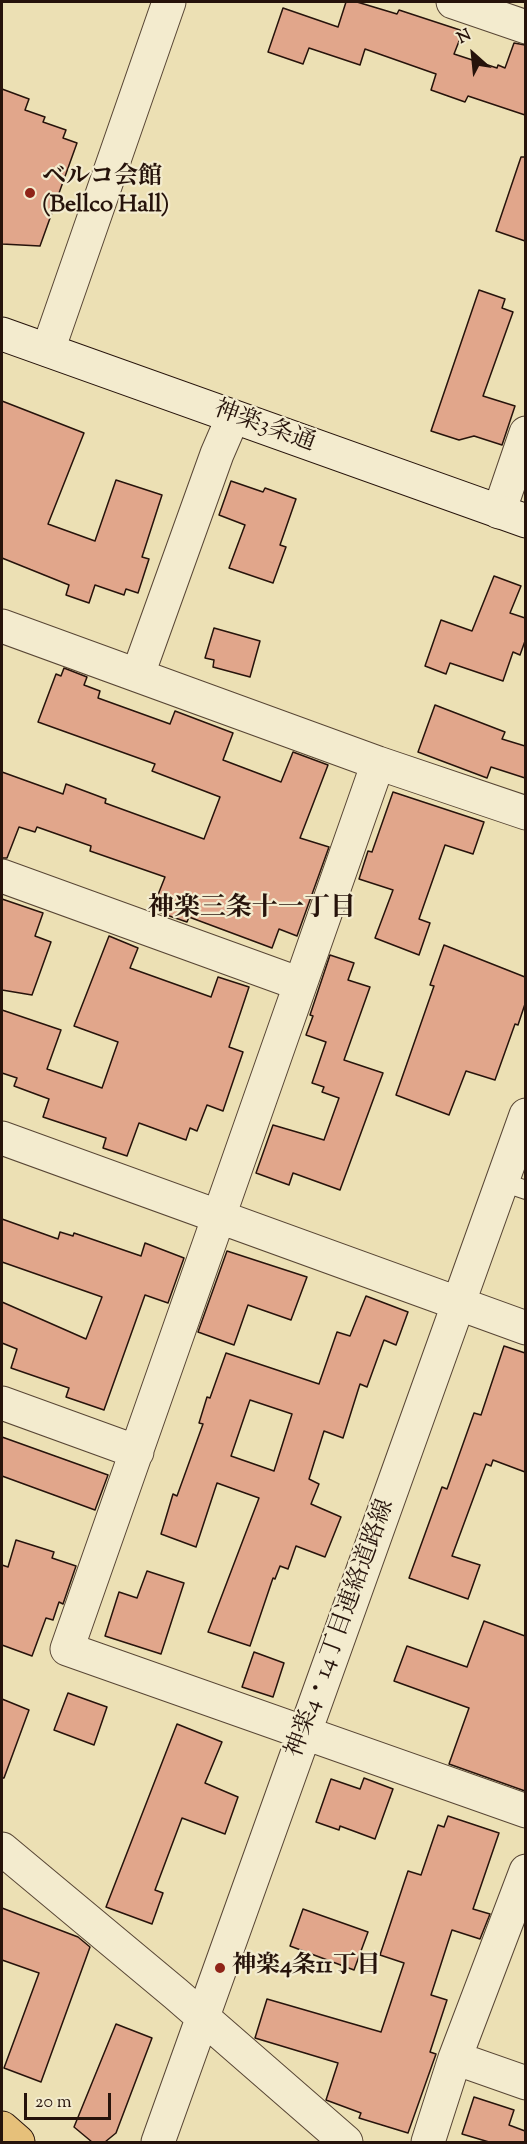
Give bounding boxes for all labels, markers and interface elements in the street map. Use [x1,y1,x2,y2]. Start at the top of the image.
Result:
north arrow [443,24,503,84]
text: N [454,24,476,51]
place label: ベルコ会館 (Bellco Hall) [42,165,169,221]
marker: ベルコ会館 (Bellco Hall) [23,186,37,200]
street label: 神楽3条通 [209,396,319,460]
district label: 神楽三条十一丁目 [148,895,356,927]
street label: 神楽4・14丁目連絡道路線 [282,1496,402,1762]
place label: 神楽4条11丁目 [232,1954,380,1982]
marker: 神楽4条11丁目 [213,1961,227,1975]
scale bar [27,2081,114,2119]
text: 20 m [35,2090,72,2116]

